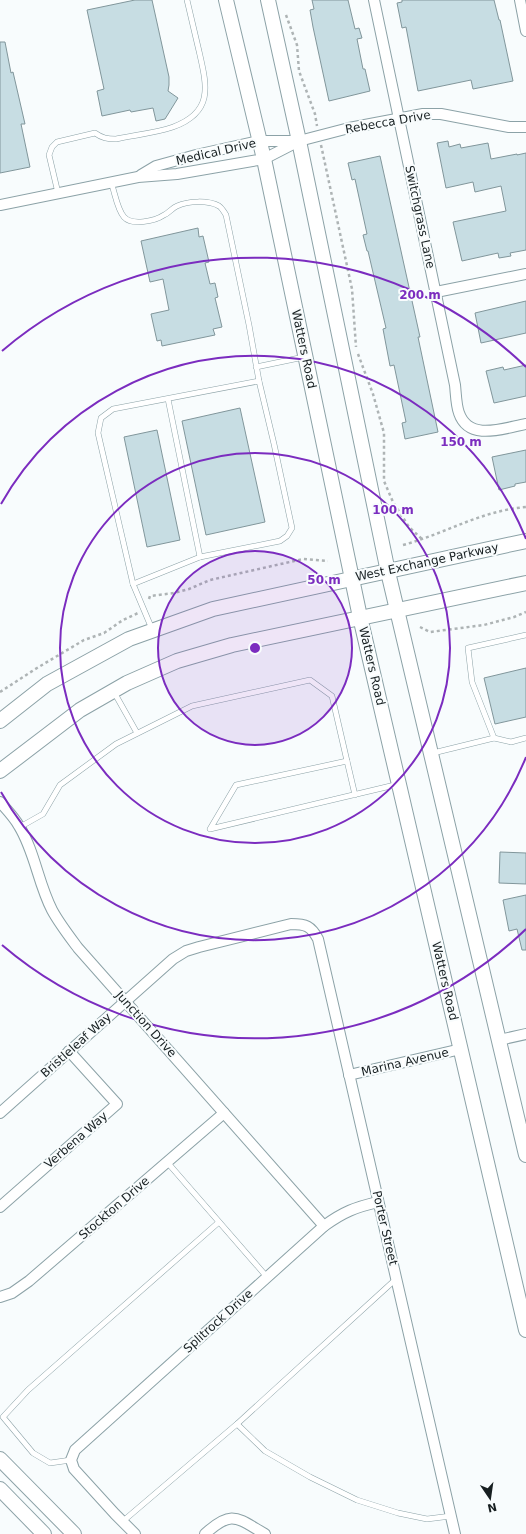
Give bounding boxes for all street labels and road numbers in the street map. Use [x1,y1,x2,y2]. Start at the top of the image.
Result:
street label: Rebecca Drive [344,108,432,136]
street label: Medical Drive [175,136,257,168]
street label: Switchgrass Lane [402,164,438,270]
street label: Watters Road [289,308,319,390]
street label: West Exchange Parkway [354,540,500,584]
street label: Watters Road [356,625,388,707]
street label: Watters Road [429,940,461,1022]
street label: Junction Drive [112,987,179,1060]
street label: Bristleleaf Way [38,1010,114,1080]
street label: Marina Avenue [360,1045,450,1079]
street label: Verbena Way [42,1109,110,1171]
street label: Stockton Drive [76,1174,152,1242]
street label: Porter Street [370,1189,400,1267]
street label: Splitrock Drive [181,1286,255,1356]

